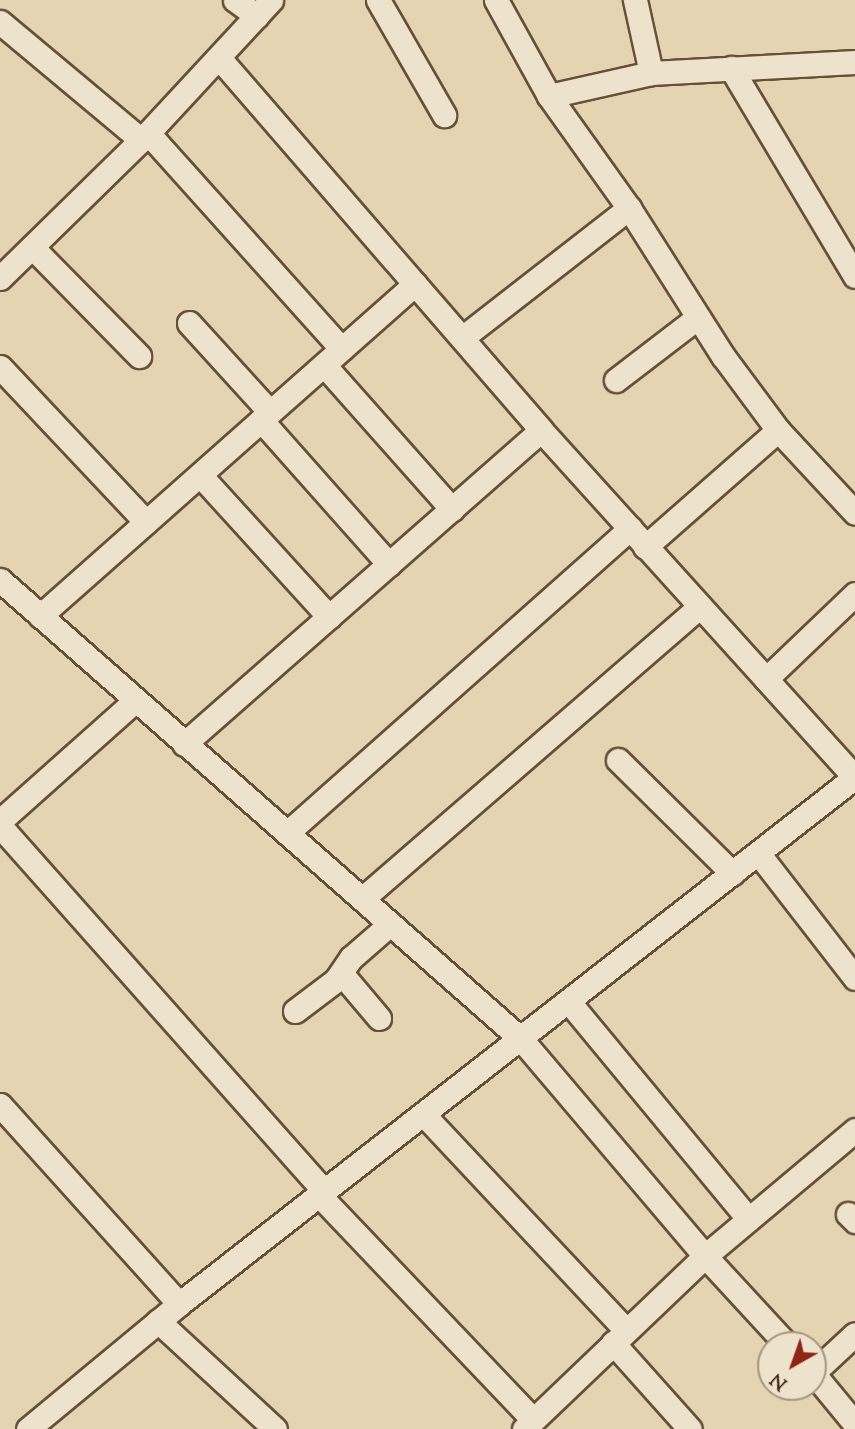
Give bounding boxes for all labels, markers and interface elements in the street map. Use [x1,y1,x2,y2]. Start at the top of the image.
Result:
north arrow [757,1331,827,1401]
text: N [765,1366,794,1396]

